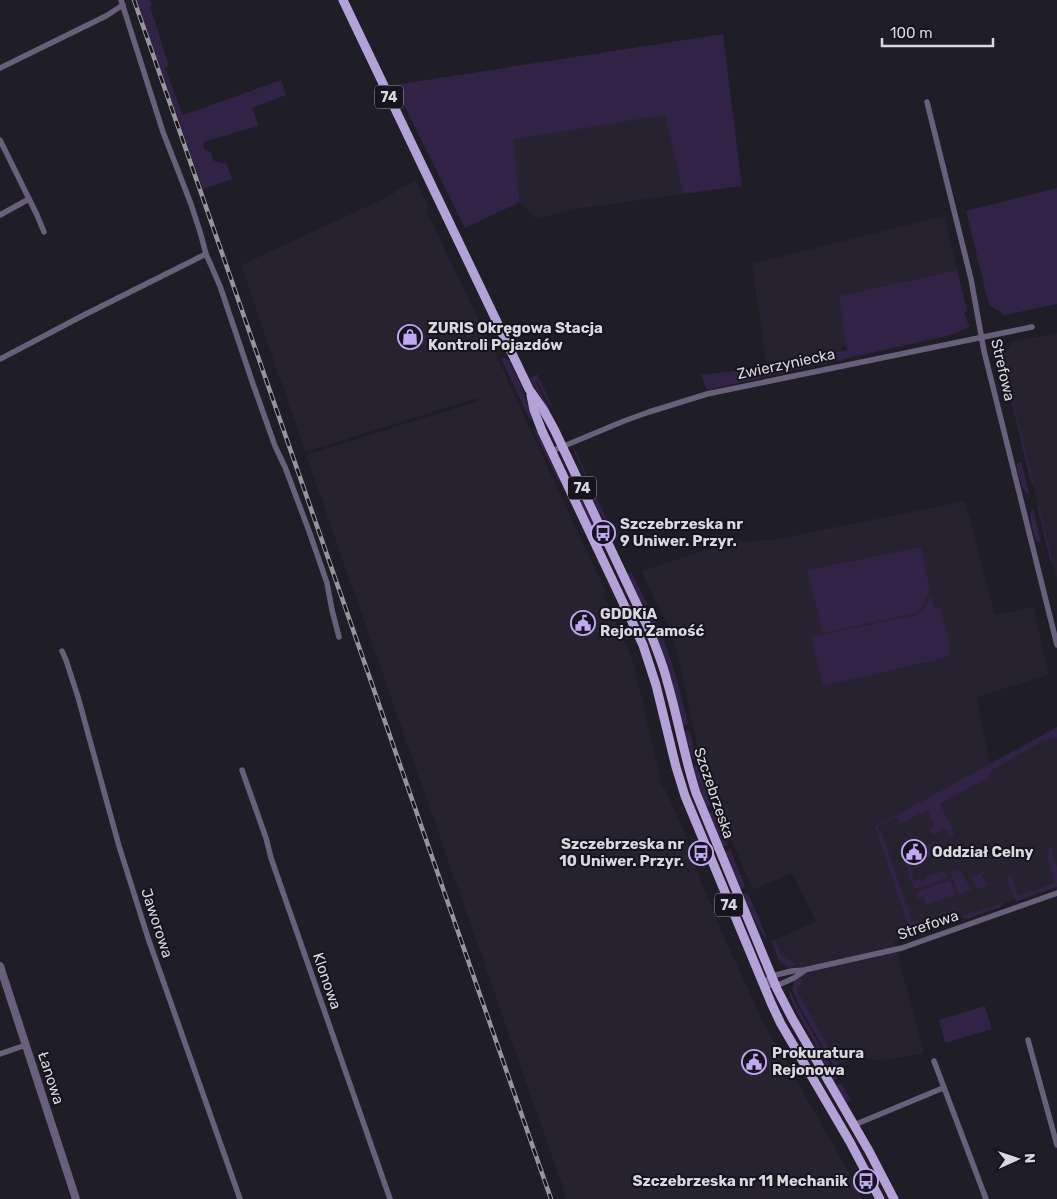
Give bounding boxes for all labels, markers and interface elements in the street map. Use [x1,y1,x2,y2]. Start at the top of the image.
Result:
scale bar [882,15,993,47]
text: 100 m [890,24,932,42]
road number: 74 [375,85,403,108]
place label: ZURIS Okręgowa Stacja Kontroli Pojazdów [428,319,603,354]
shop icon: ZURIS Okręgowa Stacja Kontroli Pojazdów [397,324,423,350]
street label: Strefowa [987,337,1019,403]
street label: Zwierzyniecka [735,345,837,383]
road number: 74 [568,476,596,499]
place label: Szczebrzeska nr 9 Uniwer. Przyr. [620,515,743,550]
bus stop icon: Szczebrzeska nr 9 Uniwer. Przyr. [590,520,616,546]
place label: GDDKiA Rejon Zamość [600,605,705,640]
public building icon: GDDKiA Rejon Zamość [570,610,596,636]
street label: Szczebrzeska [690,745,738,841]
place label: Szczebrzeska nr 10 Uniwer. Przyr. [559,835,684,870]
public building icon: Oddział Celny [901,839,927,865]
bus stop icon: Szczebrzeska nr 10 Uniwer. Przyr. [688,840,714,866]
place label: Oddział Celny [932,843,1033,861]
street label: Jaworowa [137,886,177,960]
road number: 74 [715,894,743,916]
street label: Strefowa [895,906,961,944]
street label: Klonowa [309,950,345,1012]
place label: Prokuratura Rejonowa [772,1044,864,1079]
street label: Łanowa [34,1049,68,1107]
public building icon: Prokuratura Rejonowa [741,1049,767,1075]
north arrow [992,1134,1042,1184]
text: N [1021,1153,1038,1164]
bus stop icon: Szczebrzeska nr 11 Mechanik [853,1168,879,1194]
place label: Szczebrzeska nr 11 Mechanik [633,1172,848,1190]

